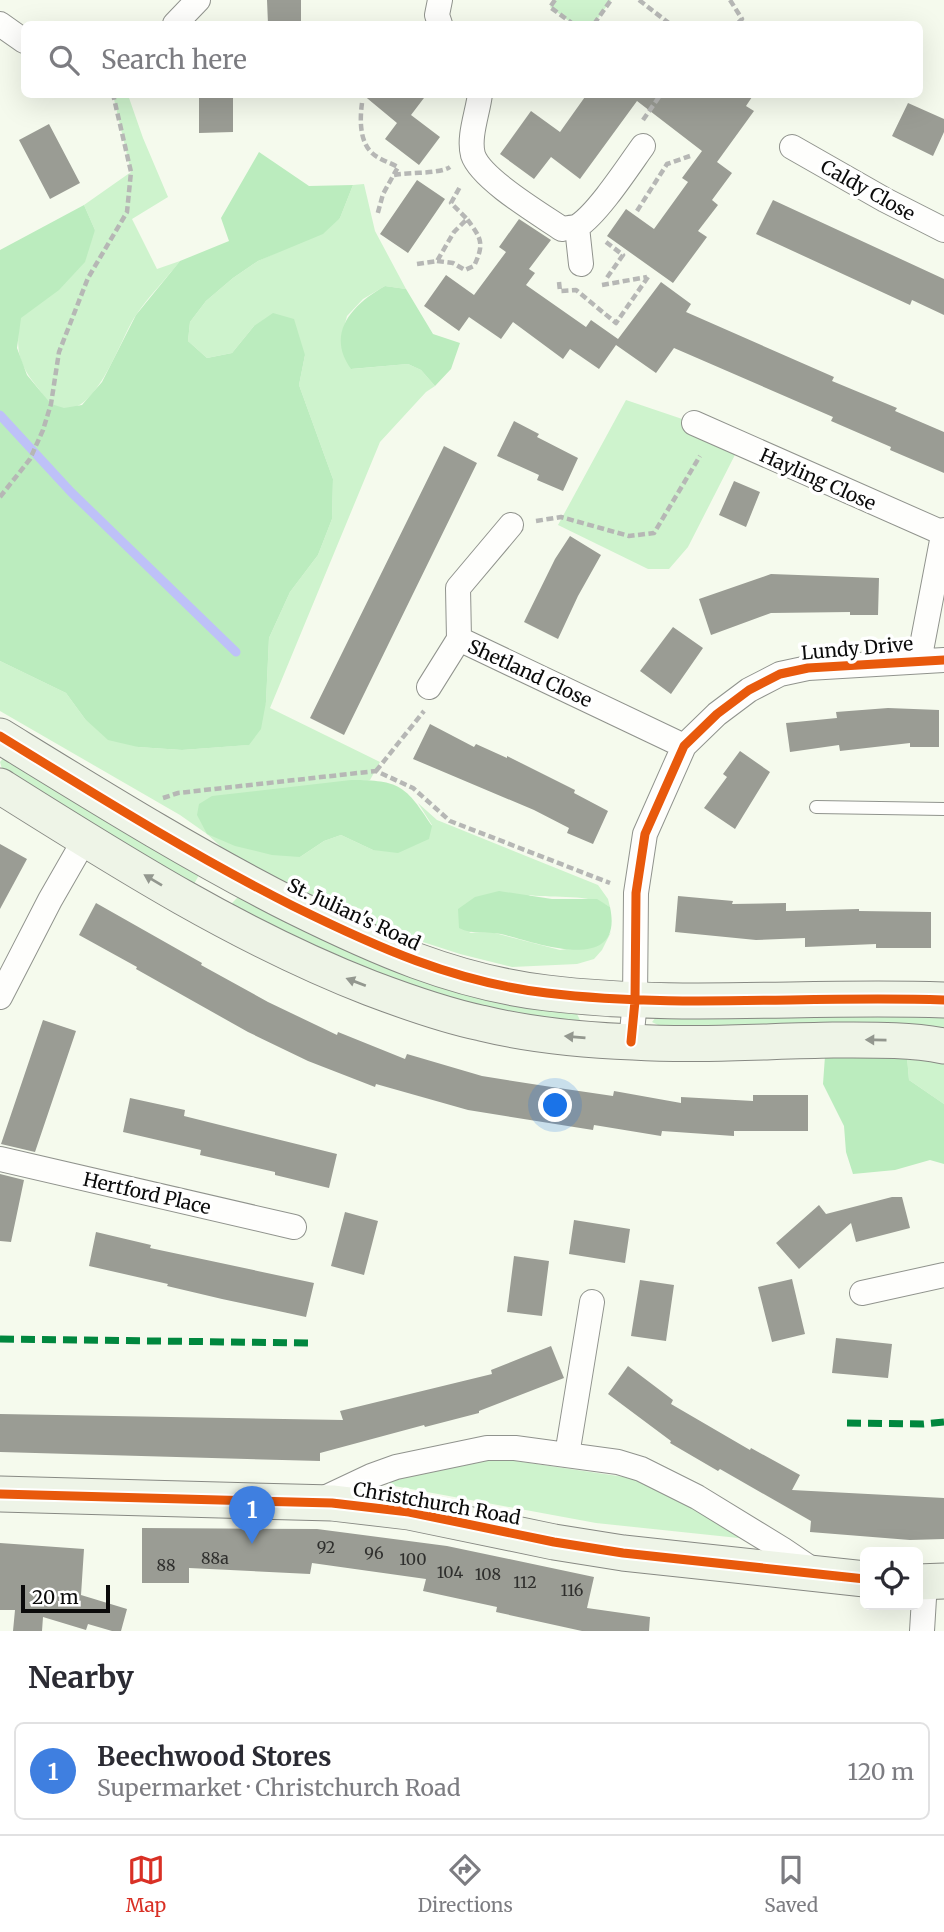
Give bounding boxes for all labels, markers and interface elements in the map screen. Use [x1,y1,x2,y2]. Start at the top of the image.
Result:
search box [21,21,923,98]
icon: search [45,41,83,79]
text: Search here [101,43,247,76]
street label: Caldy Close [817,154,919,226]
street label: Hayling Close [756,443,880,515]
street label: Lundy Drive [800,631,914,665]
street label: Shetland Close [464,634,596,712]
one-way arrow [144,873,163,886]
street label: St. Julian's Road [284,873,424,955]
one-way arrow [345,976,366,987]
one-way arrow [564,1031,586,1042]
one-way arrow [865,1035,887,1046]
your location [538,1088,572,1122]
street label: Hertford Place [81,1167,213,1219]
street label: Christchurch Road [351,1476,523,1530]
pin: 1 [229,1486,275,1544]
house number: 92 [317,1537,335,1557]
house number: 96 [364,1543,384,1563]
map controls [860,1547,923,1610]
button: locate [860,1547,923,1610]
house number: 88a [201,1548,229,1568]
house number: 100 [399,1549,427,1569]
house number: 88 [156,1555,176,1575]
house number: 104 [437,1562,463,1582]
house number: 108 [475,1564,501,1584]
house number: 112 [513,1572,537,1592]
house number: 116 [560,1580,584,1600]
scale bar [21,1582,110,1614]
text: 20 m [32,1585,79,1609]
text: Nearby [28,1658,134,1696]
text: Beechwood Stores [97,1740,331,1773]
text: 1 [48,1757,58,1786]
text: 120 m [848,1757,914,1786]
text: Supermarket · Christchurch Road [97,1773,461,1802]
tab: Map [126,1851,166,1917]
tab: Directions [418,1851,513,1917]
tab: Saved [764,1851,818,1917]

